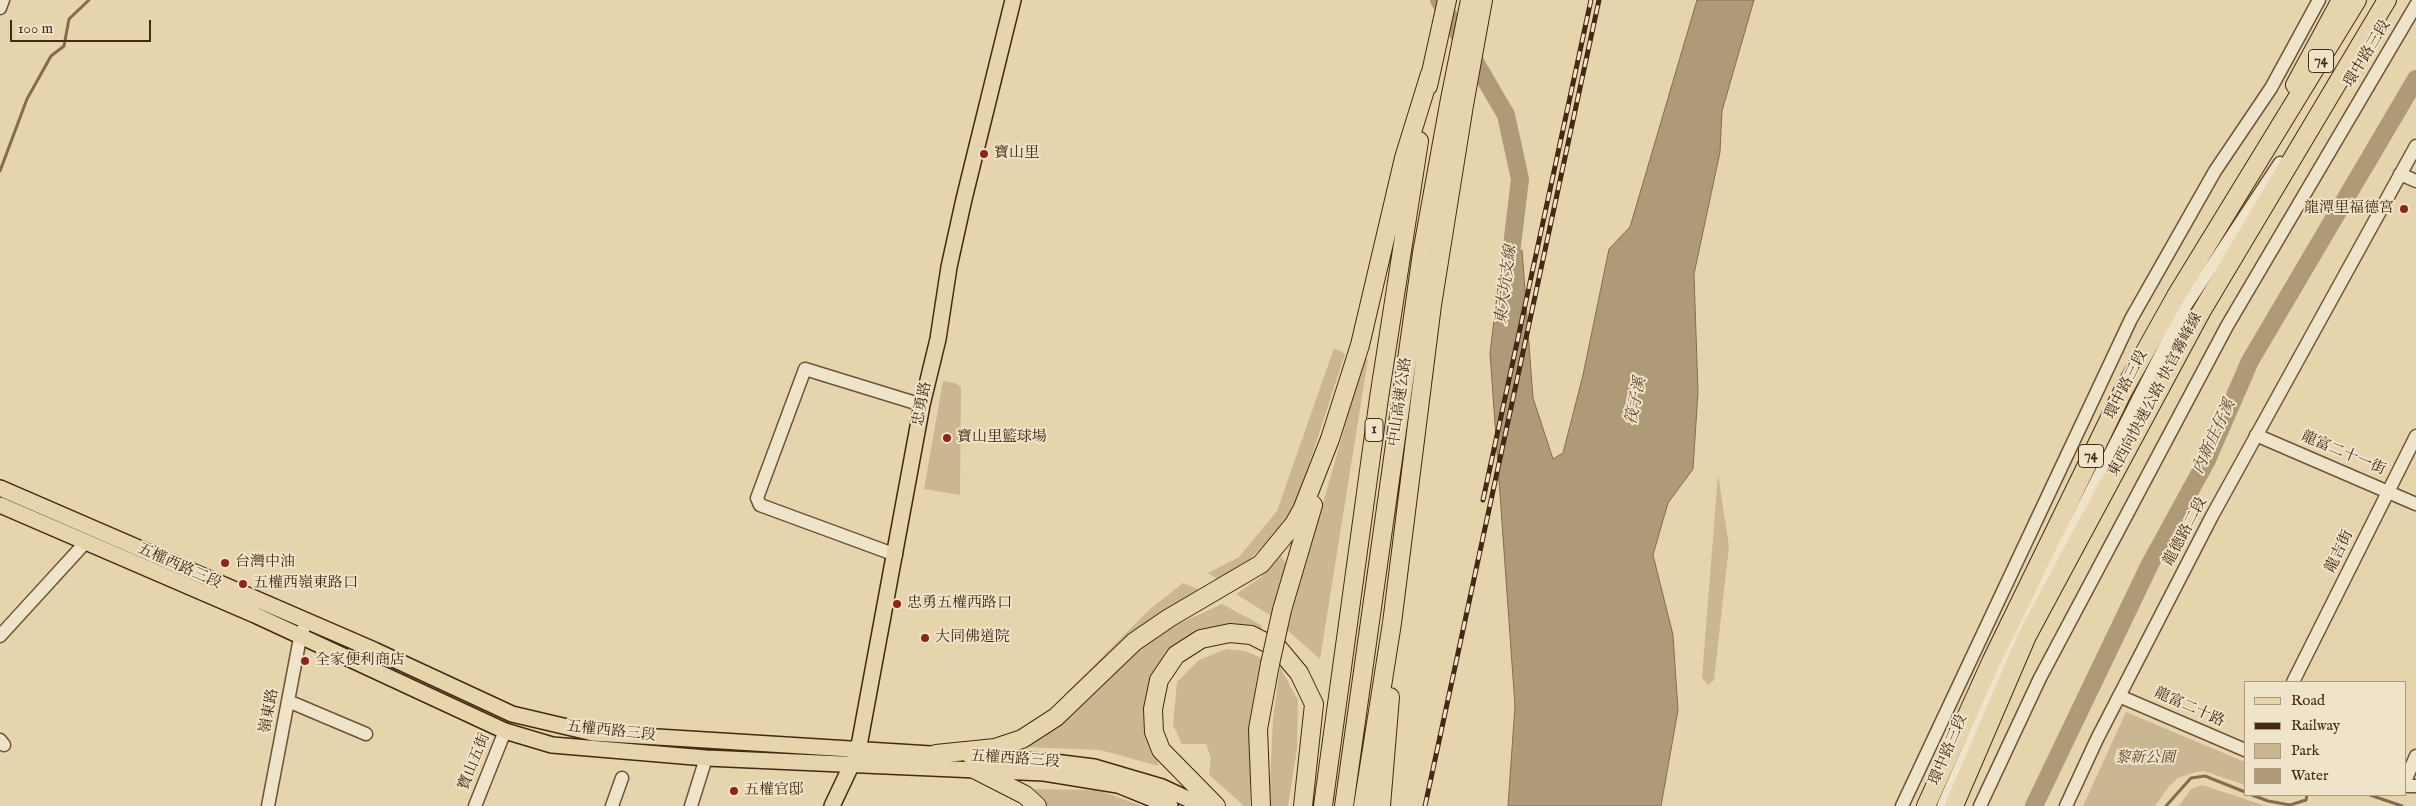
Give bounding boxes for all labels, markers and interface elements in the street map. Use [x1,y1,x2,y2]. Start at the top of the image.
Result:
scale bar [12,10,154,42]
street label: 環中路三段 [2341,17,2395,91]
text: 100 m [18,19,53,38]
road number: 74 [2308,49,2334,72]
place label: 寶山里 [994,145,1039,163]
marker: 寶山里 [978,148,990,160]
place label: 龍潭里福德宮 [2304,200,2394,218]
marker: 龍潭里福德宮 [2398,203,2410,215]
water label: 東大坑支線 [1493,244,1521,326]
street label: 東西向快速公路 快官霧峰線 [2105,310,2207,480]
street label: 環中路三段 [2102,348,2152,422]
street label: 中山高速公路 [1386,356,1416,448]
water label: 筏子溪 [1623,376,1651,426]
street label: 忠勇路 [910,380,936,428]
water label: 內新庄仔溪 [2189,397,2241,477]
road number: 1 [1365,418,1383,442]
street label: 龍富二十一街 [2298,428,2388,480]
place label: 寶山里籃球場 [957,429,1047,447]
marker: 寶山里籃球場 [941,432,953,444]
road number: 74 [2078,444,2104,468]
street label: 龍德路二段 [2160,495,2212,569]
street label: 龍吉街 [2322,528,2358,576]
street label: 五權西路三段 [134,540,224,594]
place label: 台灣中油 [235,554,295,572]
marker: 台灣中油 [219,557,231,569]
place label: 五權西嶺東路口 [253,575,358,593]
marker: 五權西嶺東路口 [237,578,249,590]
place label: 忠勇五權西路口 [907,595,1012,613]
marker: 忠勇五權西路口 [891,598,903,610]
place label: 大同佛道院 [935,629,1010,647]
marker: 大同佛道院 [919,632,931,644]
place label: 全家便利商店 [315,652,405,670]
marker: 全家便利商店 [299,655,311,667]
legend [2244,681,2406,796]
street label: 龍富二十路 [2151,685,2227,731]
street label: 嶺東路 [257,687,283,735]
text: Road [2291,691,2325,710]
street label: 環中路三段 [1926,712,1972,788]
text: Railway [2291,716,2340,735]
street label: 五權西路三段 [565,718,657,746]
street label: 寶山五街 [455,731,495,793]
text: Park [2291,741,2320,760]
street label: 五權西路三段 [969,748,1061,772]
park label: 黎新公園 [2115,750,2175,768]
text: Water [2291,766,2328,785]
place label: 五權官邸 [744,782,804,800]
marker: 五權官邸 [728,785,740,797]

